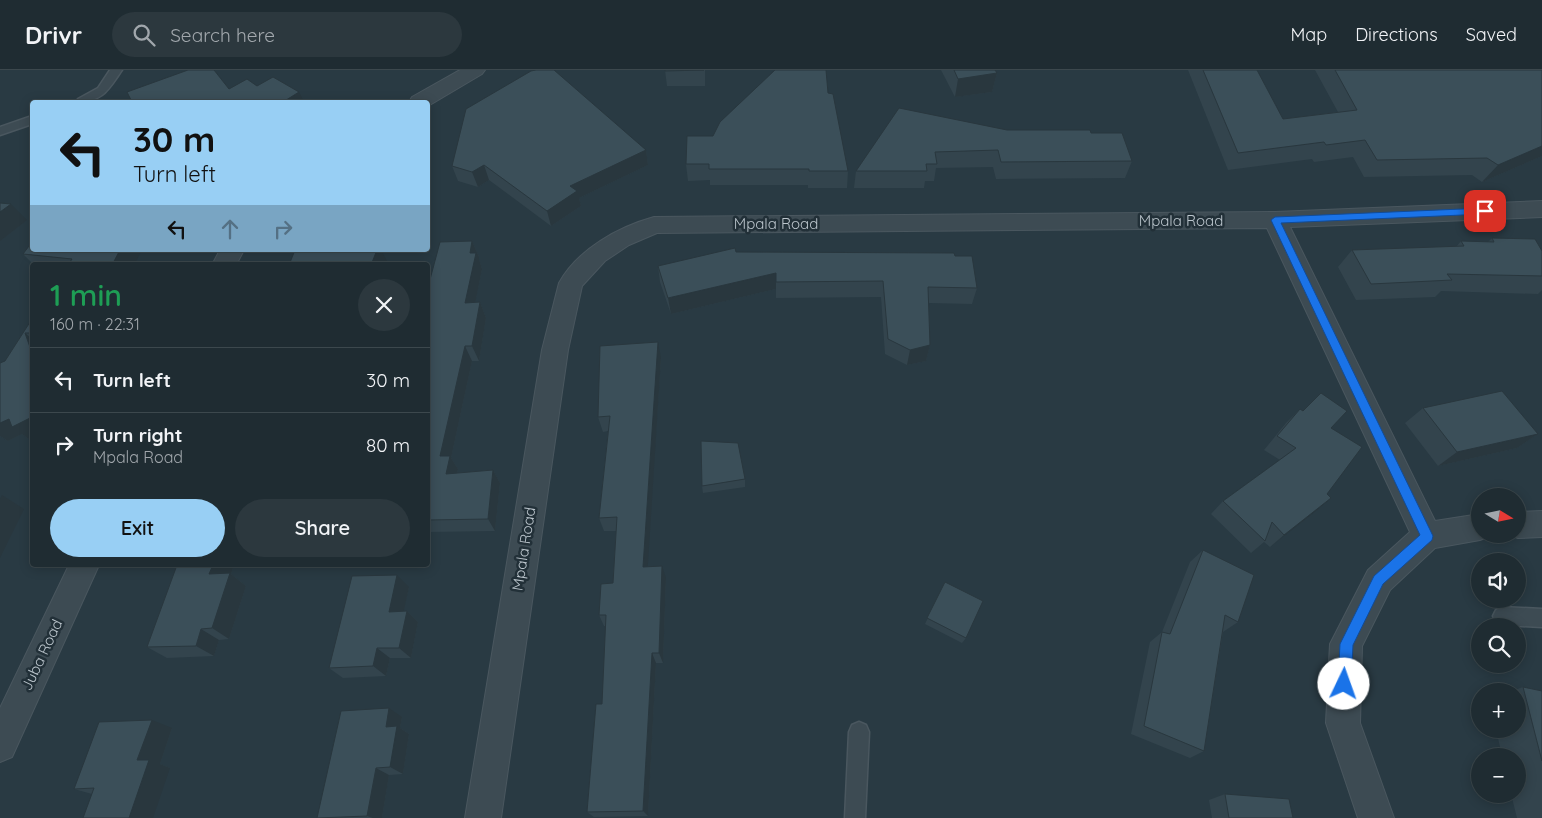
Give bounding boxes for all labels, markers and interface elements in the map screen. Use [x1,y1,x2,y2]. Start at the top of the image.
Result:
search box [112,12,462,57]
text: Drivr [25,20,82,50]
icon: search [130,21,158,49]
text: Search here [170,23,275,47]
text: Map [1290,23,1327,46]
text: Directions [1355,23,1438,46]
text: Saved [1466,23,1517,46]
text: 30 m [133,117,215,161]
icon: left [50,120,115,185]
text: Turn left [133,160,216,188]
pin [1464,190,1506,232]
icon: arrive [1471,197,1499,225]
street label: Mpala Road [1139,211,1223,230]
street label: Mpala Road [734,214,818,233]
icon: left [163,215,191,243]
icon: ahead [216,215,244,243]
icon: right [269,215,297,243]
text: 1 min [50,276,122,314]
button: close [358,279,410,331]
text: 160 m · 22:31 [50,314,140,334]
icon: left [50,366,78,394]
text: Turn left [93,368,171,392]
text: 30 m [366,368,410,392]
text: Turn right [93,423,182,447]
icon: right [50,431,78,459]
text: 80 m [366,433,410,457]
text: Mpala Road [93,447,183,467]
north arrow [1471,488,1526,542]
map controls [1471,488,1526,803]
button: Exit [50,499,225,557]
button: Share [235,499,410,557]
street label: Mpala Road [508,506,539,592]
button: sound [1471,553,1526,608]
street label: Juba Road [17,616,66,694]
button: search [1471,618,1526,673]
position arrow [1317,657,1369,709]
button: + [1471,683,1526,738]
button: − [1471,748,1526,803]

